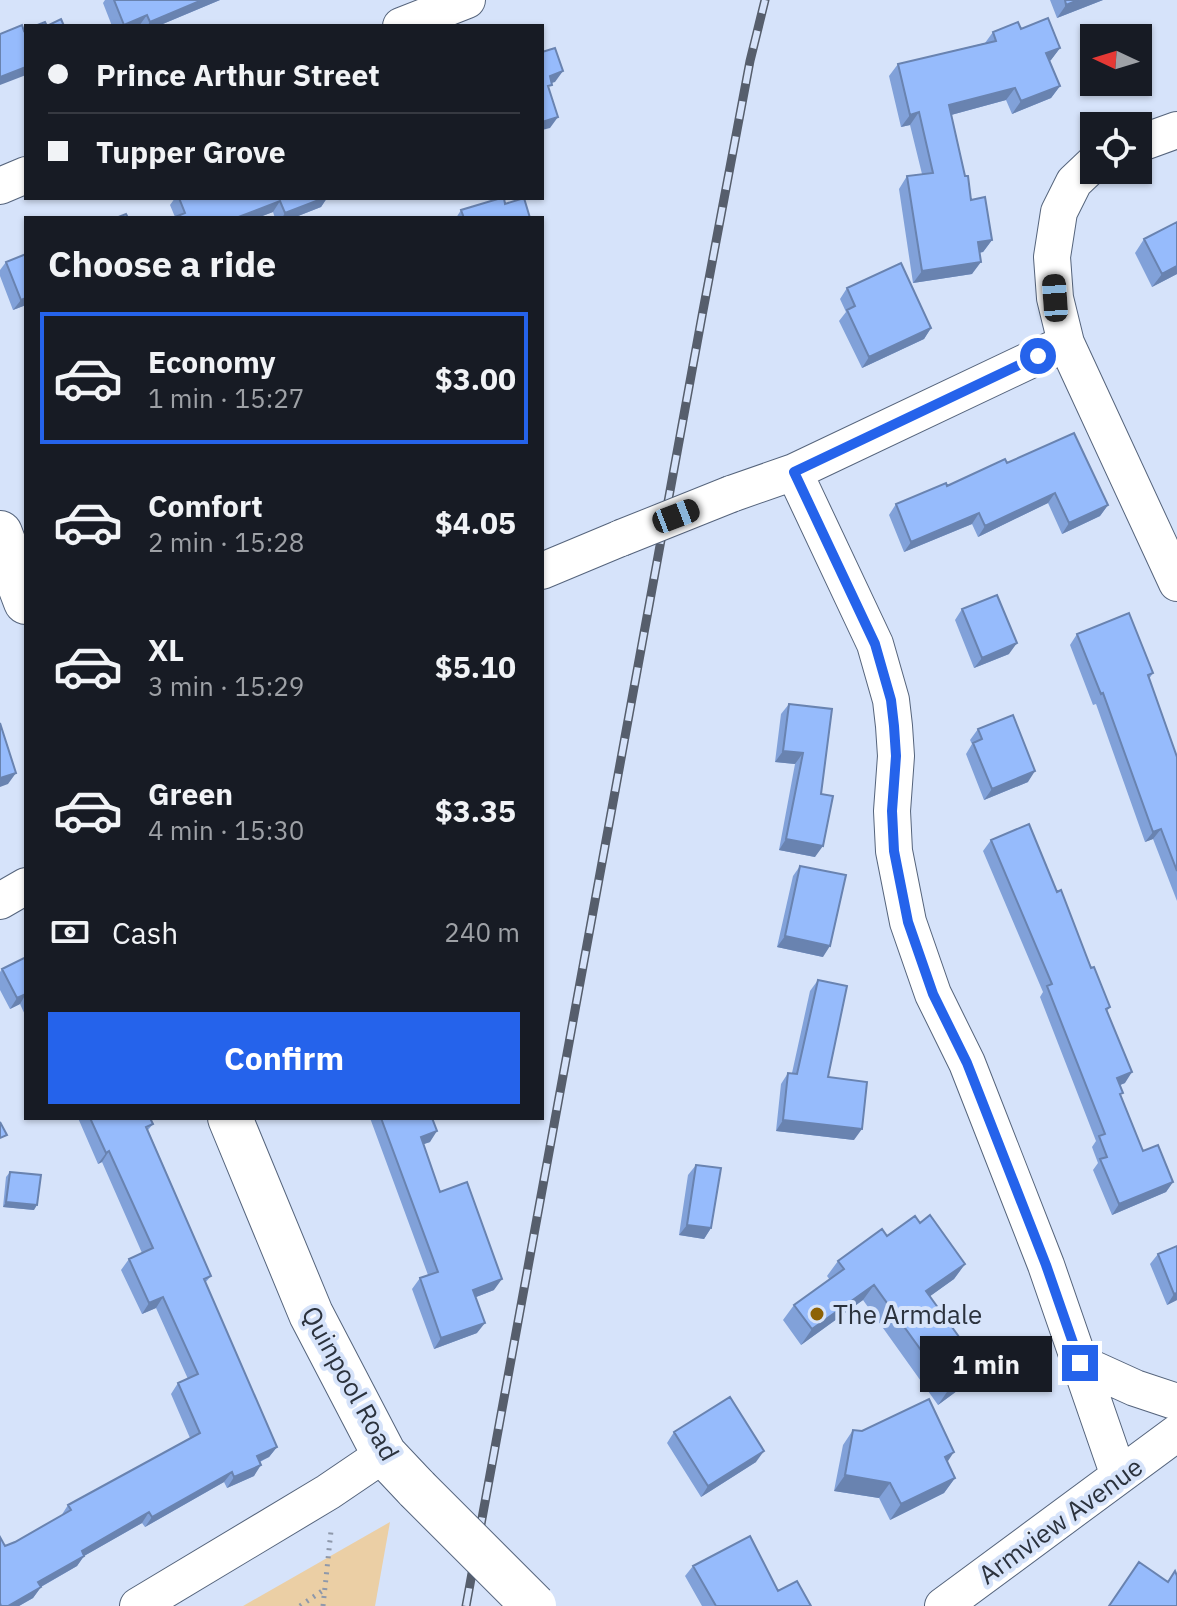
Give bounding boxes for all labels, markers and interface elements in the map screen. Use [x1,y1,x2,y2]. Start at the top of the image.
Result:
north arrow [1080,24,1152,96]
map controls [1080,24,1152,184]
text: Prince Arthur Street [96,55,380,94]
button: locate [1080,112,1152,184]
text: Tupper Grove [96,132,286,171]
text: Choose a ride [48,240,276,287]
car [1041,273,1069,323]
route start [1020,338,1056,374]
icon: car [52,342,124,414]
text: Economy [148,342,276,381]
text: $3.00 [435,359,516,398]
text: 1 min · 15:27 [148,381,304,415]
icon: car [52,486,124,558]
text: Comfort [148,486,263,525]
car [649,496,703,536]
text: $4.05 [435,503,516,542]
text: 2 min · 15:28 [148,525,304,559]
icon: car [52,630,124,702]
text: XL [148,630,184,669]
text: $5.10 [435,647,516,686]
text: 3 min · 15:29 [148,669,304,703]
icon: car [52,774,124,846]
text: Green [148,774,233,813]
text: $3.35 [435,791,516,830]
text: 4 min · 15:30 [148,813,304,847]
icon: cash [48,910,92,954]
text: Cash [112,913,178,952]
text: 240 m [444,915,520,949]
button: Confirm [48,1012,520,1104]
place label: The Armdale [833,1297,982,1331]
street label: Quinpool Road [295,1300,407,1466]
marker: The Armdale [808,1305,826,1323]
callout: 1 min [920,1335,1052,1391]
route end [1062,1345,1098,1381]
text: 1 min [952,1347,1020,1381]
street label: Armview Avenue [971,1449,1149,1591]

